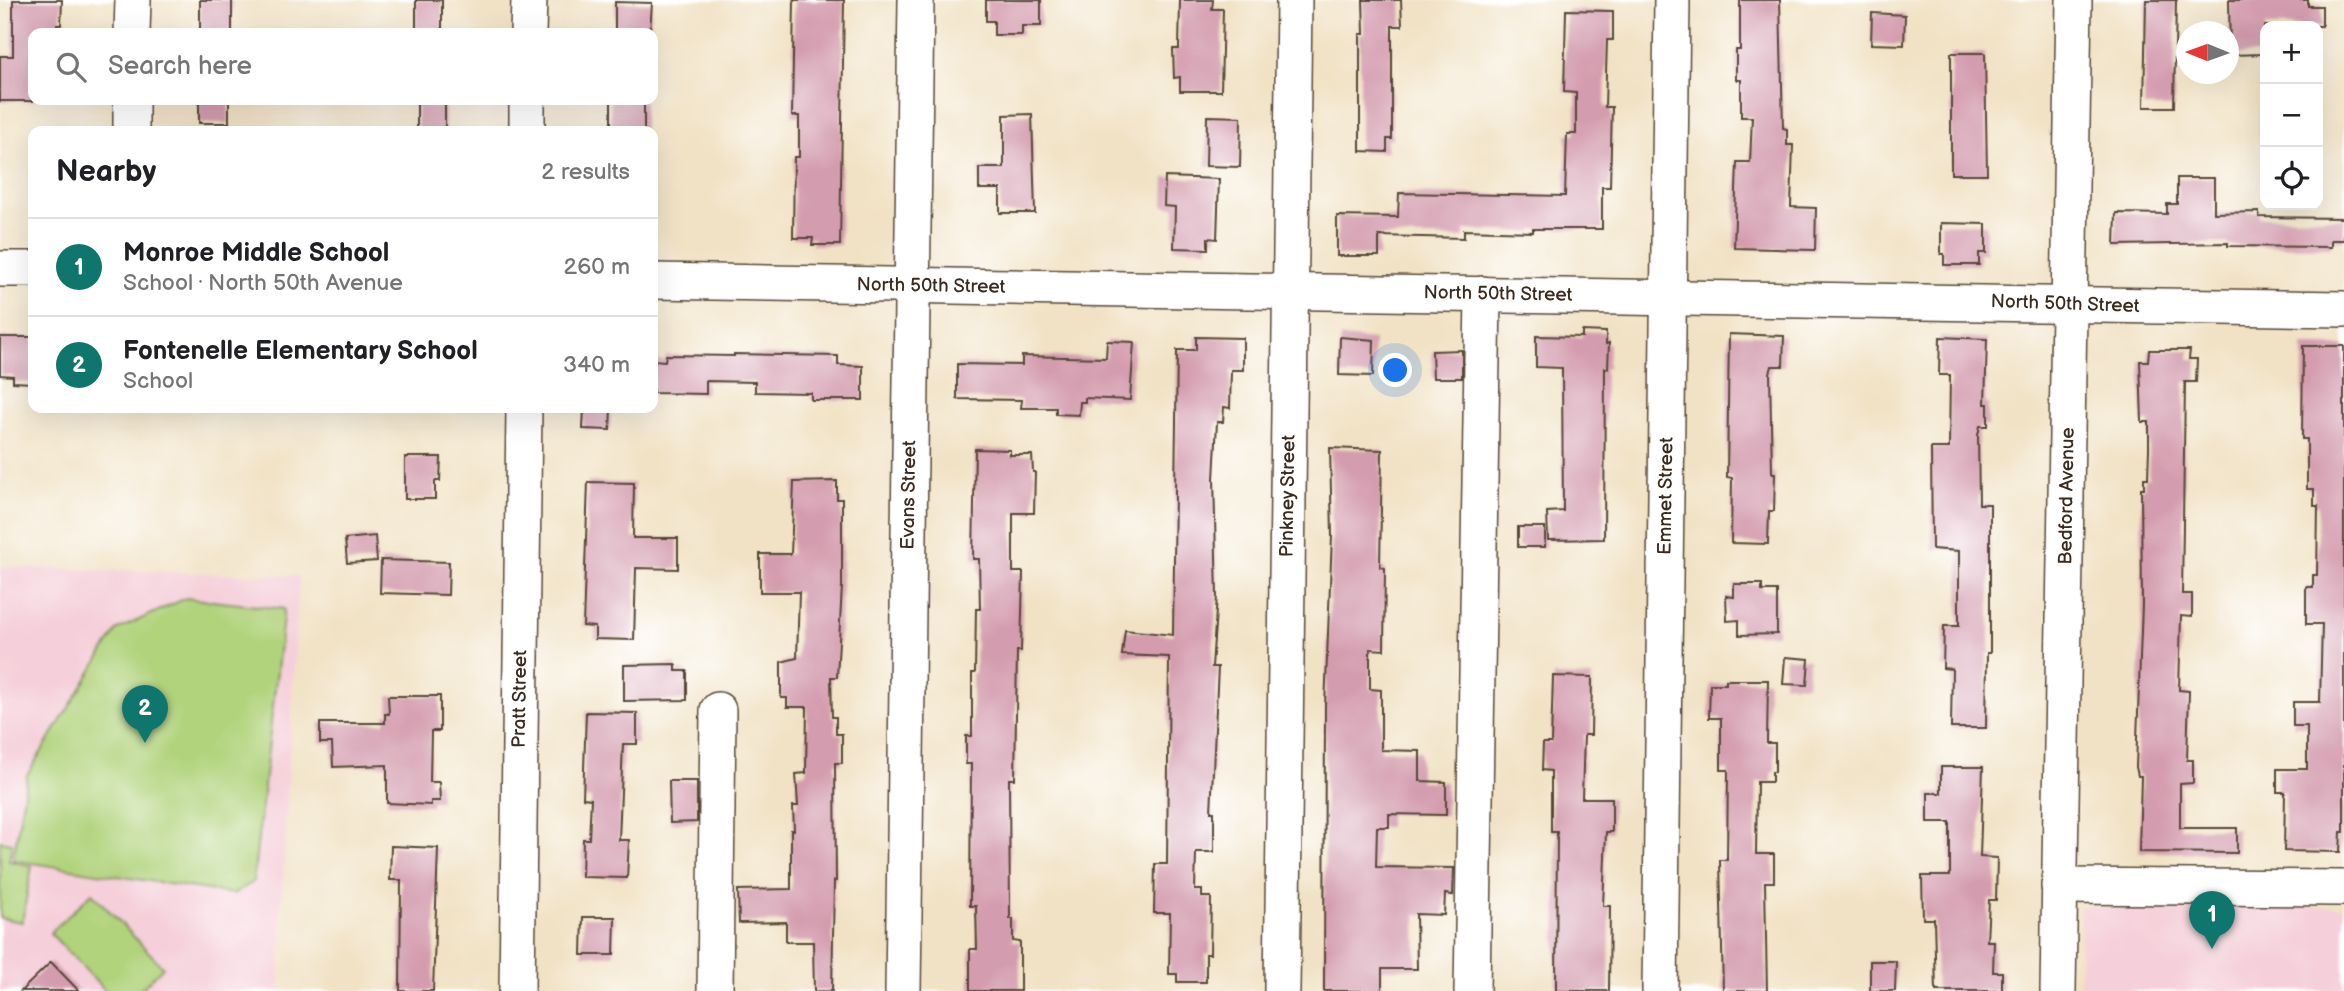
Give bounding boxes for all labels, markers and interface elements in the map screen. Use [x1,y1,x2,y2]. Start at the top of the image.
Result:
north arrow [2176,21,2239,84]
map controls [2260,21,2323,210]
button: + [2260,21,2323,84]
search box [28,28,658,105]
icon: search [52,48,90,86]
text: Search here [108,51,252,82]
button: − [2260,84,2323,147]
button: locate [2260,147,2323,210]
text: Nearby [56,154,156,190]
text: 2 results [541,158,630,186]
text: Monroe Middle School [123,238,389,269]
text: 1 [74,253,84,281]
text: 260 m [564,253,630,281]
text: School · North 50th Avenue [123,269,403,297]
street label: North 50th Street [856,273,1006,299]
street label: North 50th Street [1423,281,1573,307]
street label: North 50th Street [1990,290,2140,318]
text: Fontenelle Elementary School [123,336,478,367]
text: 2 [72,351,86,379]
text: 340 m [563,351,630,379]
your location [1378,353,1412,387]
text: School [123,367,193,395]
street label: Bedford Avenue [2054,427,2080,565]
street label: Pinkney Street [1275,434,1301,557]
street label: Emmet Street [1653,437,1679,555]
street label: Evans Street [897,440,921,550]
street label: Pratt Street [508,650,532,748]
pin: 2 [122,685,168,743]
pin: 1 [2189,891,2235,949]

